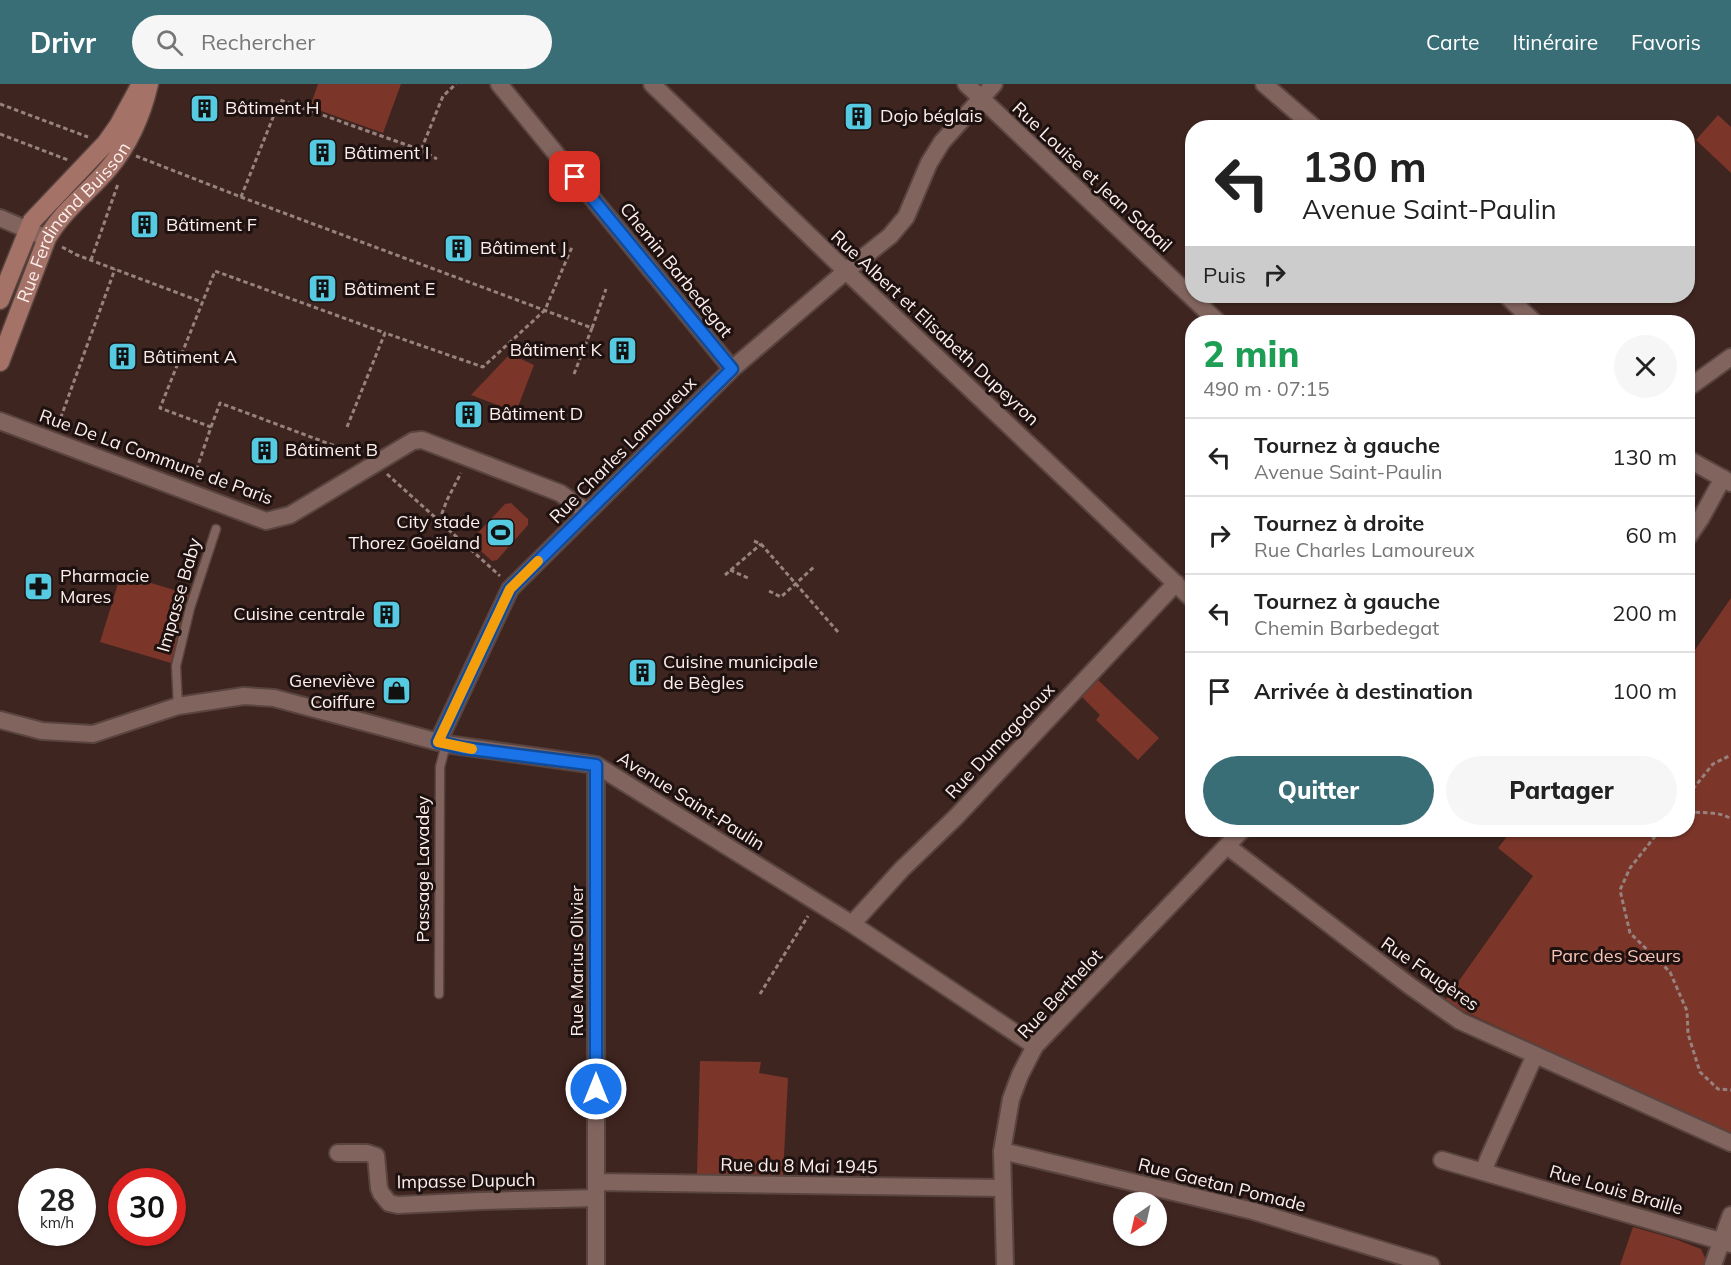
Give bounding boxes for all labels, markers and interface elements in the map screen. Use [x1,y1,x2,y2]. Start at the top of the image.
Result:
search box [132,15,552,69]
text: Drivr [30,25,96,60]
icon: search [153,26,186,59]
text: Rechercher [201,28,315,56]
text: Carte [1426,29,1480,55]
text: Itinéraire [1513,29,1598,55]
text: Favoris [1631,29,1701,55]
building icon: Bâtiment H [188,92,220,124]
place label: Bâtiment H [225,96,320,119]
street label: Rue Louise et Jean Sabail [1008,97,1177,257]
building icon: Dojo béglais [843,100,875,132]
place label: Dojo béglais [880,104,983,127]
building icon: Bâtiment I [307,137,339,169]
street label: Rue Ferdinand Buisson [12,138,135,306]
text: 130 m [1302,140,1427,193]
place label: Bâtiment I [344,141,429,164]
icon: left [1203,144,1281,222]
pin [549,151,600,202]
icon: arrive [558,160,591,193]
text: Avenue Saint-Paulin [1302,192,1556,226]
street label: Chemin Barbedegat [615,198,738,342]
building icon: Bâtiment F [129,209,161,241]
place label: Bâtiment F [166,213,257,236]
street label: Rue Albert et Elisabeth Dupeyron [826,225,1044,430]
building icon: Bâtiment J [443,232,475,264]
place label: Bâtiment J [480,236,567,259]
icon: right [1258,258,1291,291]
text: Puis [1203,261,1246,289]
building icon: Bâtiment E [307,273,339,305]
place label: Bâtiment E [344,277,435,300]
text: 2 min [1203,331,1299,376]
building icon: Bâtiment K [607,334,639,366]
button: close [1614,335,1677,398]
place label: Bâtiment K [510,338,603,361]
building icon: Bâtiment A [106,341,138,373]
place label: Bâtiment A [143,345,237,368]
street label: Rue Charles Lamoureux [544,371,701,528]
text: 490 m · 07:15 [1203,376,1329,401]
building icon: Bâtiment D [452,398,484,430]
place label: Bâtiment D [489,402,583,425]
street label: Rue De La Commune de Paris [36,404,276,510]
text: Tournez à gauche [1254,431,1440,459]
building icon: Bâtiment B [248,434,280,466]
place label: Bâtiment B [285,438,378,461]
icon: left [1203,441,1236,474]
text: 130 m [1612,443,1677,471]
text: Avenue Saint-Paulin [1254,459,1443,484]
text: Tournez à droite [1254,509,1424,537]
place label: City stade Thorez Goëland [348,510,480,554]
sports icon: City stade Thorez Goëland [485,516,517,548]
icon: right [1203,519,1236,552]
text: 60 m [1626,521,1677,549]
street label: Impasse Baby [151,535,206,655]
text: Rue Charles Lamoureux [1254,537,1475,562]
place label: Pharmacie Mares [60,564,149,608]
pharmacy icon: Pharmacie Mares [23,570,55,602]
text: Tournez à gauche [1254,587,1440,615]
icon: left [1203,597,1236,630]
building icon: Cuisine centrale [370,598,402,630]
text: 200 m [1612,599,1677,627]
place label: Cuisine centrale [233,602,365,625]
text: Chemin Barbedegat [1254,615,1439,640]
place label: Cuisine municipale de Bègles [663,650,818,694]
building icon: Cuisine municipale de Bègles [626,656,658,688]
place label: Geneviève Coiffure [289,669,375,713]
shop icon: Geneviève Coiffure [380,675,412,707]
icon: arrive [1203,675,1236,708]
text: Arrivée à destination [1254,677,1473,705]
text: 100 m [1612,677,1677,705]
street label: Rue Dumagodoux [940,678,1059,803]
street label: Avenue Saint-Paulin [613,746,769,855]
button: Quitter [1203,756,1434,825]
button: Partager [1446,756,1677,825]
street label: Passage Lavadey [411,795,434,942]
street label: Rue Marius Olivier [565,885,588,1037]
street label: Rue Faugères [1377,931,1484,1016]
street label: Rue Berthelot [1012,944,1107,1043]
park label: Parc des Sœurs [1551,944,1681,967]
position arrow [564,1057,628,1121]
street label: Rue du 8 Mai 1945 [720,1153,878,1178]
street label: Rue Gaetan Pomade [1136,1153,1308,1217]
street label: Rue Louis Braille [1547,1159,1686,1220]
speed limit sign: 30 [108,1168,186,1246]
street label: Impasse Dupuch [396,1168,536,1193]
text: 28 [39,1181,75,1219]
north arrow [1113,1192,1167,1246]
map controls [1113,1192,1167,1246]
text: km/h [40,1213,74,1232]

